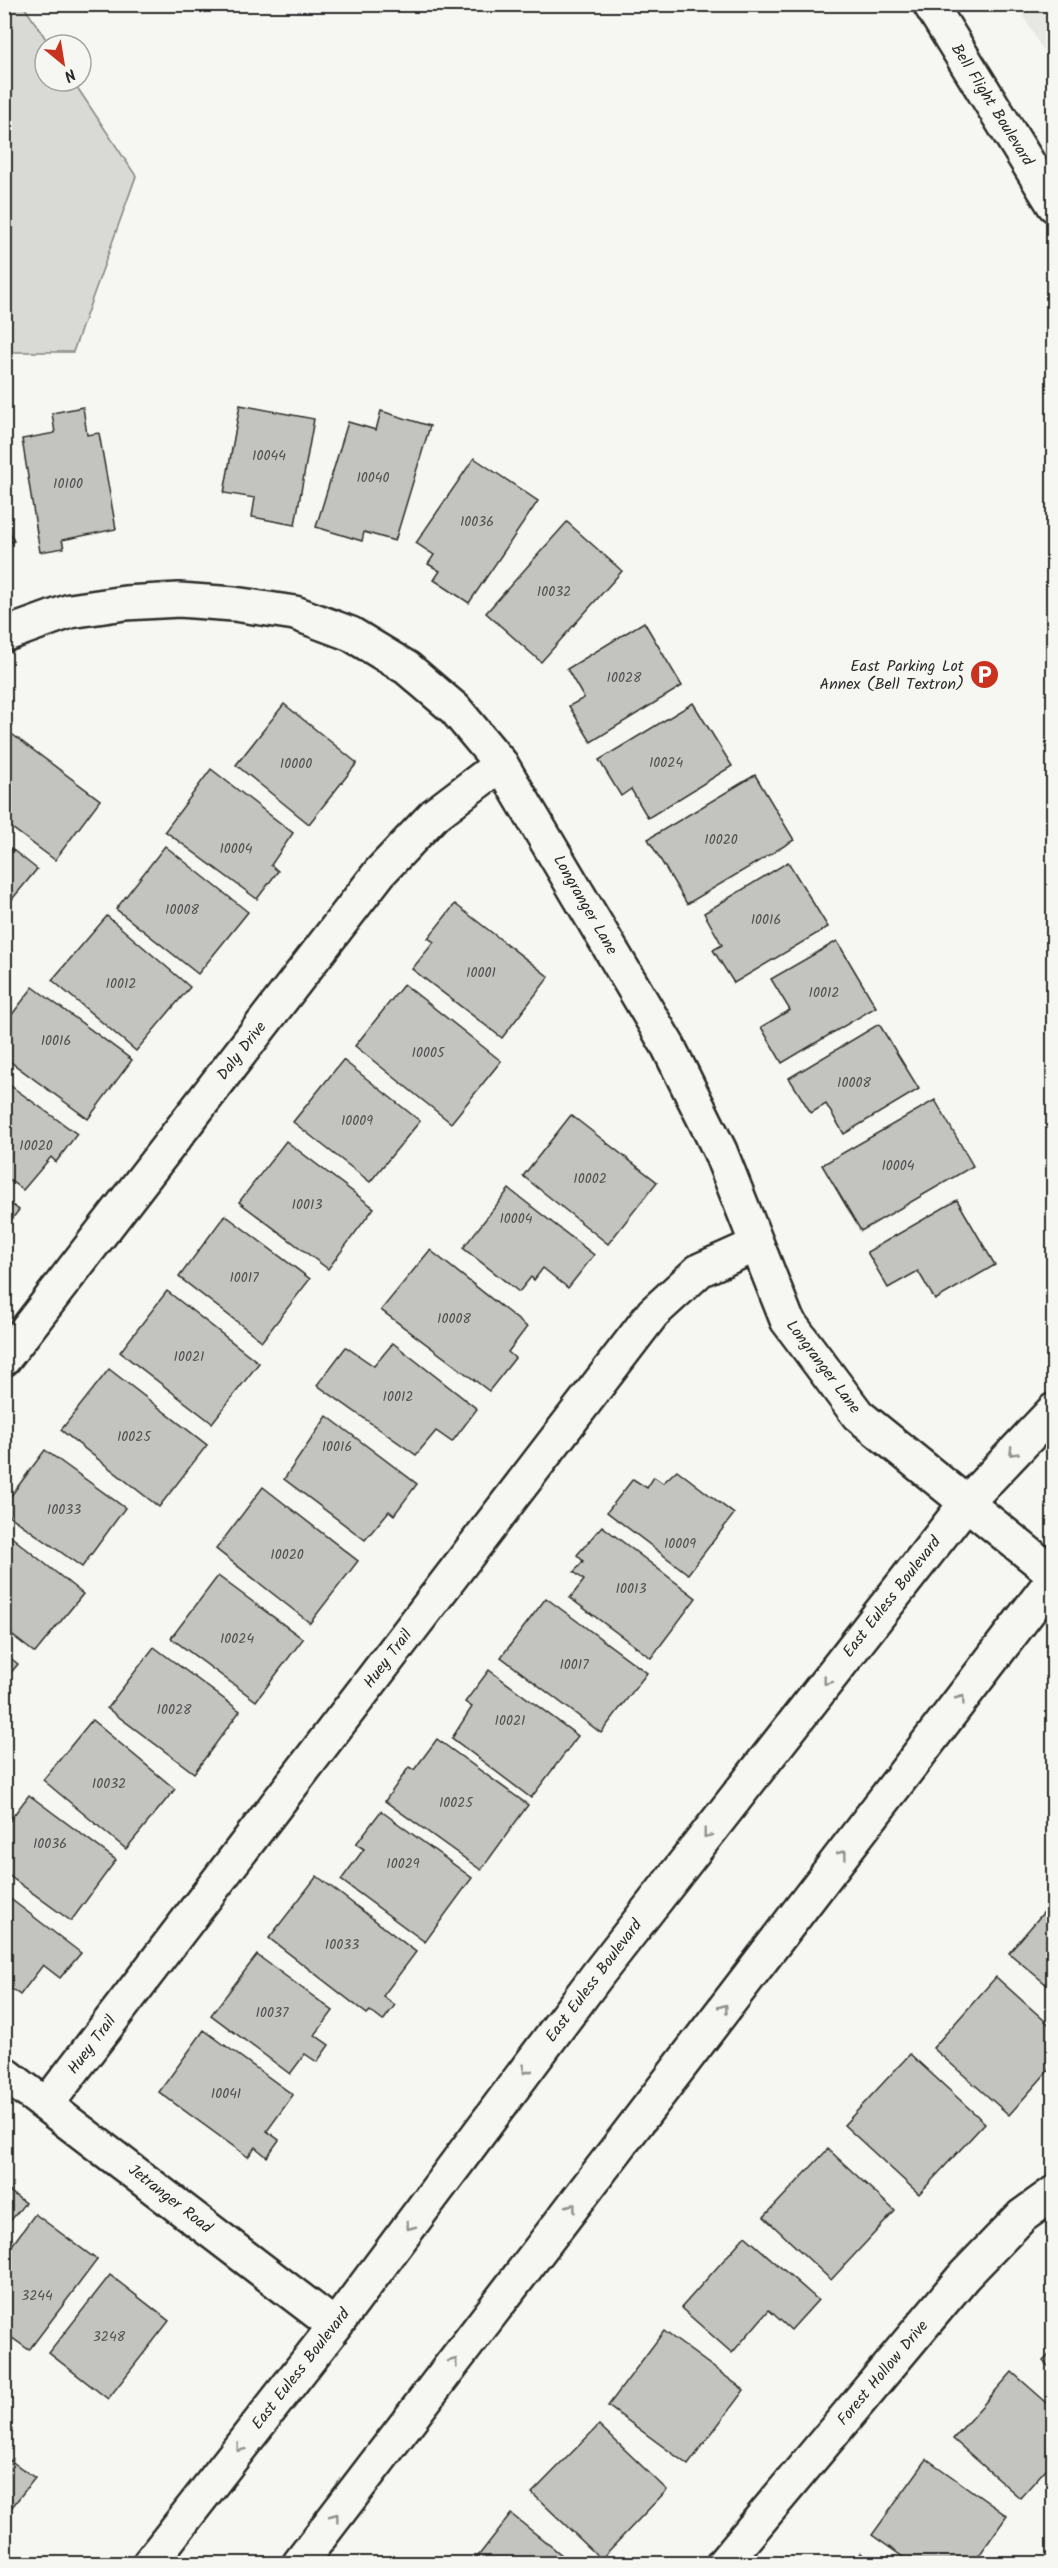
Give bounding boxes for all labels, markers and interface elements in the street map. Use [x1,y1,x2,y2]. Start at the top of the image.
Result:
north arrow [33,33,93,93]
street label: Bell Flight Boulevard [944,39,1040,172]
text: N [59,61,80,88]
house number: 10044 [252,445,286,467]
house number: 10040 [356,467,390,489]
house number: 10100 [53,473,83,495]
house number: 10036 [460,511,494,533]
house number: 10032 [537,581,571,603]
place label: East Parking Lot Annex (Bell Textron) [819,654,965,697]
parking icon: East Parking Lot Annex (Bell Textron) [969,659,1001,691]
house number: 10028 [607,667,642,689]
house number: 10024 [649,752,683,774]
house number: 10000 [280,753,312,775]
house number: 10020 [704,829,738,851]
house number: 10004 [219,838,253,860]
street label: Longranger Lane [546,850,624,960]
house number: 10008 [165,899,199,921]
house number: 10016 [751,909,781,931]
house number: 10001 [466,962,496,984]
house number: 10012 [106,973,136,995]
house number: 10012 [809,982,839,1004]
street label: Daly Drive [211,1016,273,1086]
house number: 10016 [41,1030,71,1052]
house number: 10005 [412,1042,446,1064]
house number: 10008 [837,1072,871,1094]
house number: 10009 [341,1110,373,1132]
house number: 10020 [19,1135,53,1157]
house number: 10004 [881,1155,915,1177]
house number: 10002 [573,1168,607,1190]
house number: 10013 [292,1194,322,1216]
house number: 10004 [499,1208,533,1230]
house number: 10017 [229,1267,259,1289]
house number: 10008 [437,1308,471,1330]
street label: Longranger Lane [779,1315,867,1419]
house number: 10021 [174,1346,204,1368]
house number: 10012 [383,1386,413,1408]
house number: 10025 [117,1426,152,1448]
house number: 10016 [322,1436,352,1458]
one-way arrow [1010,1445,1021,1456]
house number: 10033 [47,1499,81,1521]
street label: East Euless Boulevard [836,1530,948,1663]
house number: 10009 [664,1533,696,1555]
house number: 10020 [270,1544,304,1566]
house number: 10013 [616,1578,646,1600]
street label: Huey Trail [357,1624,419,1694]
house number: 10024 [220,1628,254,1650]
house number: 10017 [559,1654,589,1676]
one-way arrow [824,1674,835,1685]
one-way arrow [954,1694,965,1705]
house number: 10028 [157,1699,192,1721]
house number: 10021 [495,1710,525,1732]
house number: 10032 [92,1773,126,1795]
house number: 10025 [439,1792,474,1814]
one-way arrow [704,1828,715,1839]
house number: 10036 [33,1833,67,1855]
one-way arrow [835,1849,846,1860]
house number: 10029 [386,1853,420,1875]
street label: East Euless Boulevard [539,1913,649,2048]
house number: 10033 [325,1934,359,1956]
house number: 10037 [256,2002,289,2024]
one-way arrow [717,2004,728,2015]
street label: Huey Trail [61,2010,123,2080]
one-way arrow [523,2064,534,2075]
house number: 10041 [211,2083,241,2105]
street label: Jetranger Road [123,2158,218,2241]
one-way arrow [565,2203,576,2214]
one-way arrow [406,2220,417,2231]
house number: 3244 [21,2285,53,2307]
street label: East Euless Boulevard [245,2302,357,2435]
street label: Forest Hollow Drive [831,2315,935,2431]
house number: 3248 [93,2326,126,2348]
one-way arrow [446,2358,457,2369]
one-way arrow [236,2441,247,2452]
one-way arrow [328,2513,339,2524]

